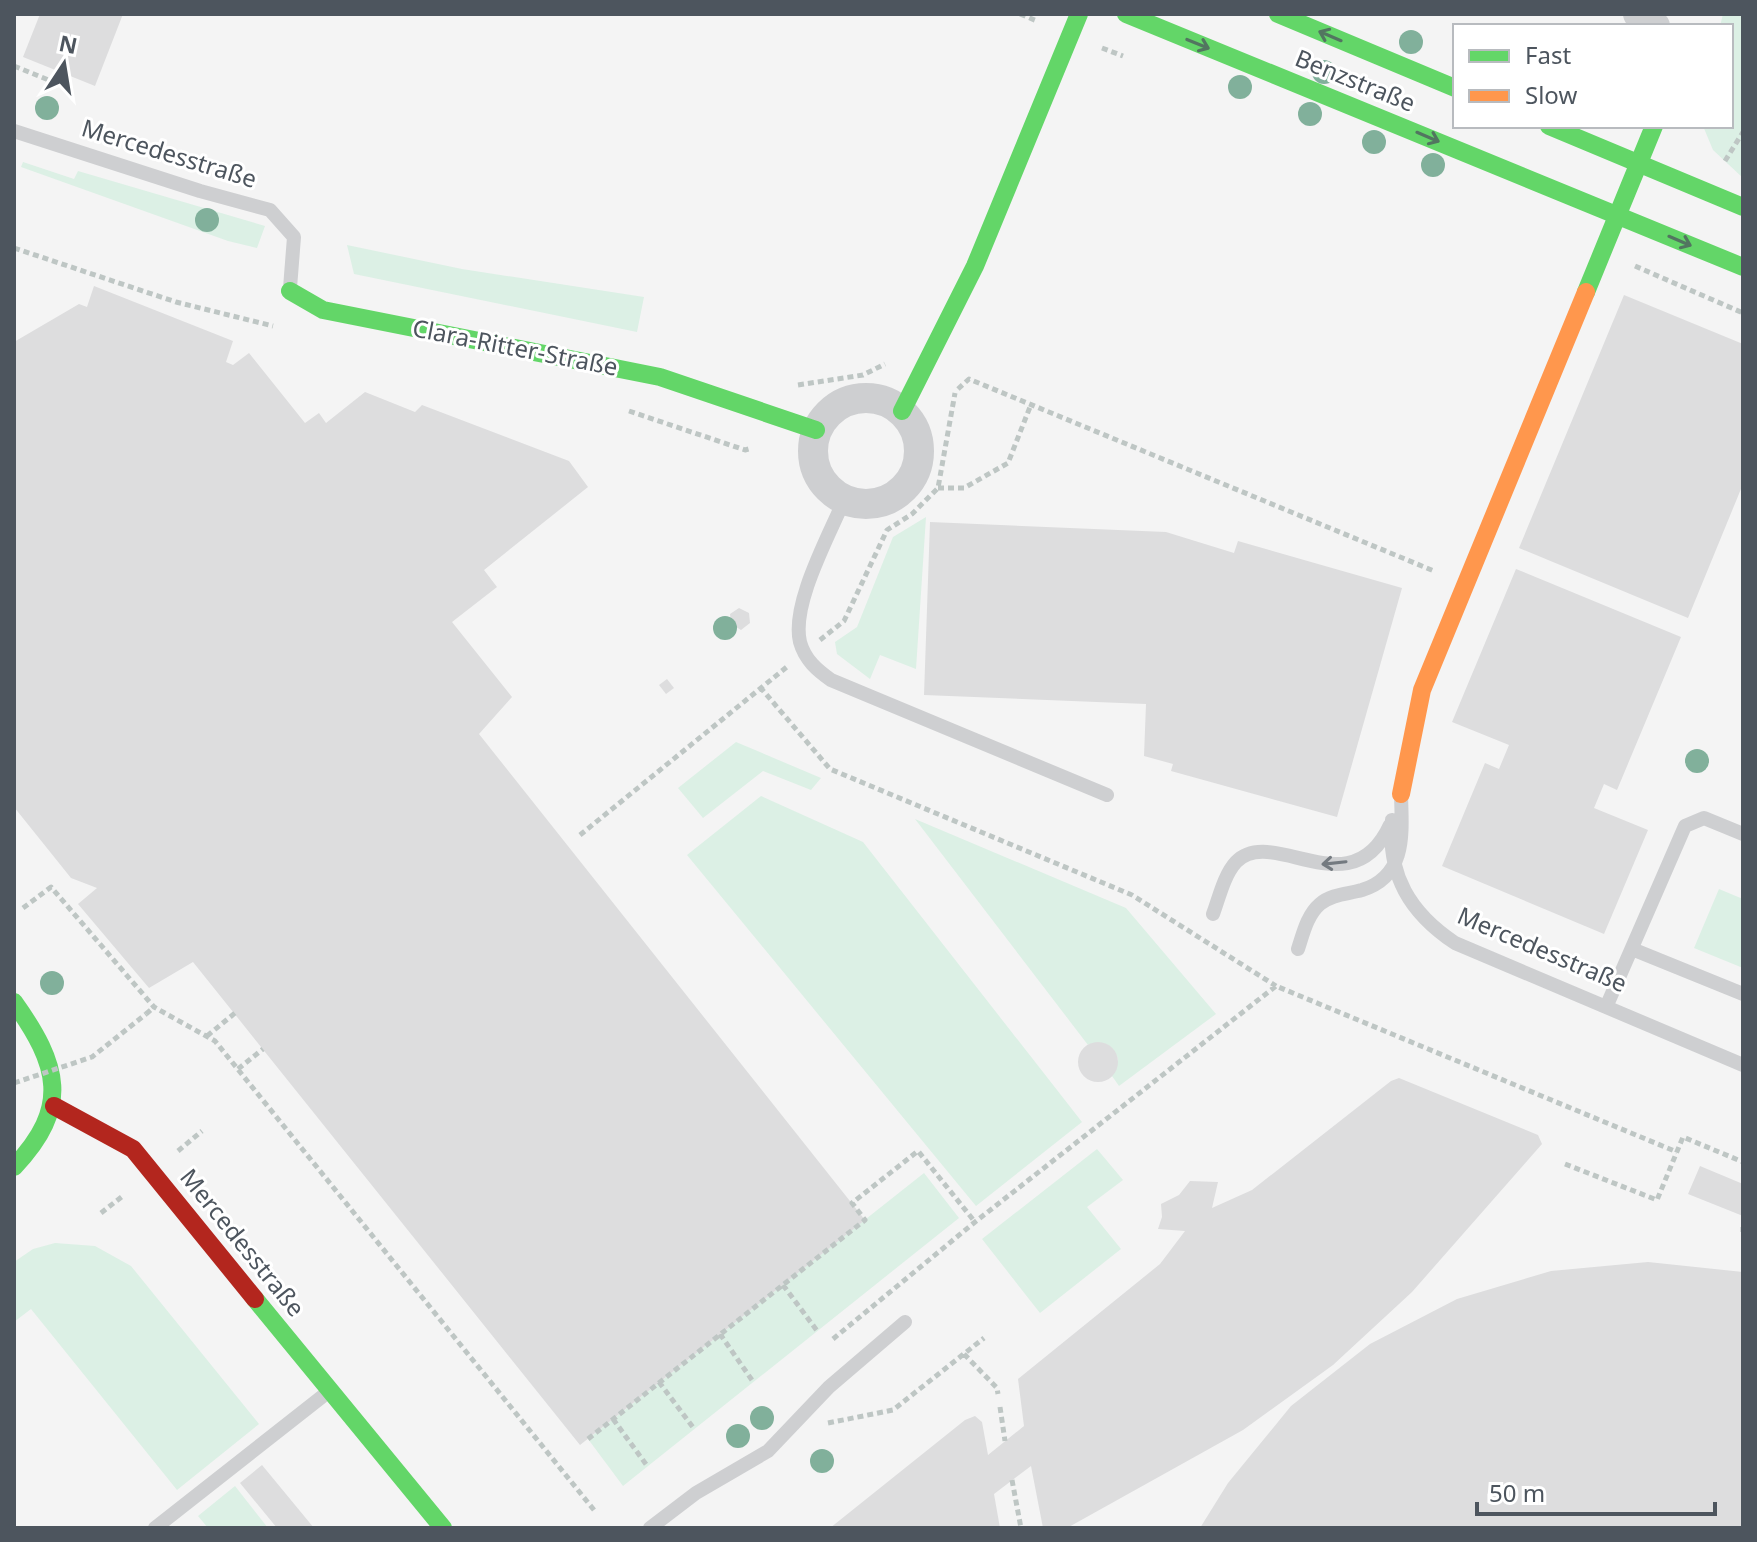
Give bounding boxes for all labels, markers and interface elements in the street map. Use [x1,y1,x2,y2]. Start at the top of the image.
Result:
north arrow [24,24,104,104]
legend [1453,24,1733,128]
text: N [56,27,80,60]
one-way arrow [1318,28,1343,42]
one-way arrow [1186,37,1210,52]
text: Fast [1525,38,1571,71]
street label: Benzstraße [1291,41,1421,119]
text: Slow [1525,78,1577,111]
street label: Mercedesstraße [78,110,261,195]
one-way arrow [1415,131,1440,146]
one-way arrow [1667,235,1692,250]
street label: Clara-Ritter-Straße [410,310,621,383]
one-way arrow [1322,856,1348,871]
street label: Mercedesstraße [1453,898,1632,999]
street label: Mercedesstraße [173,1161,313,1323]
scale bar [1477,1466,1715,1516]
text: 50 m [1489,1476,1545,1509]

